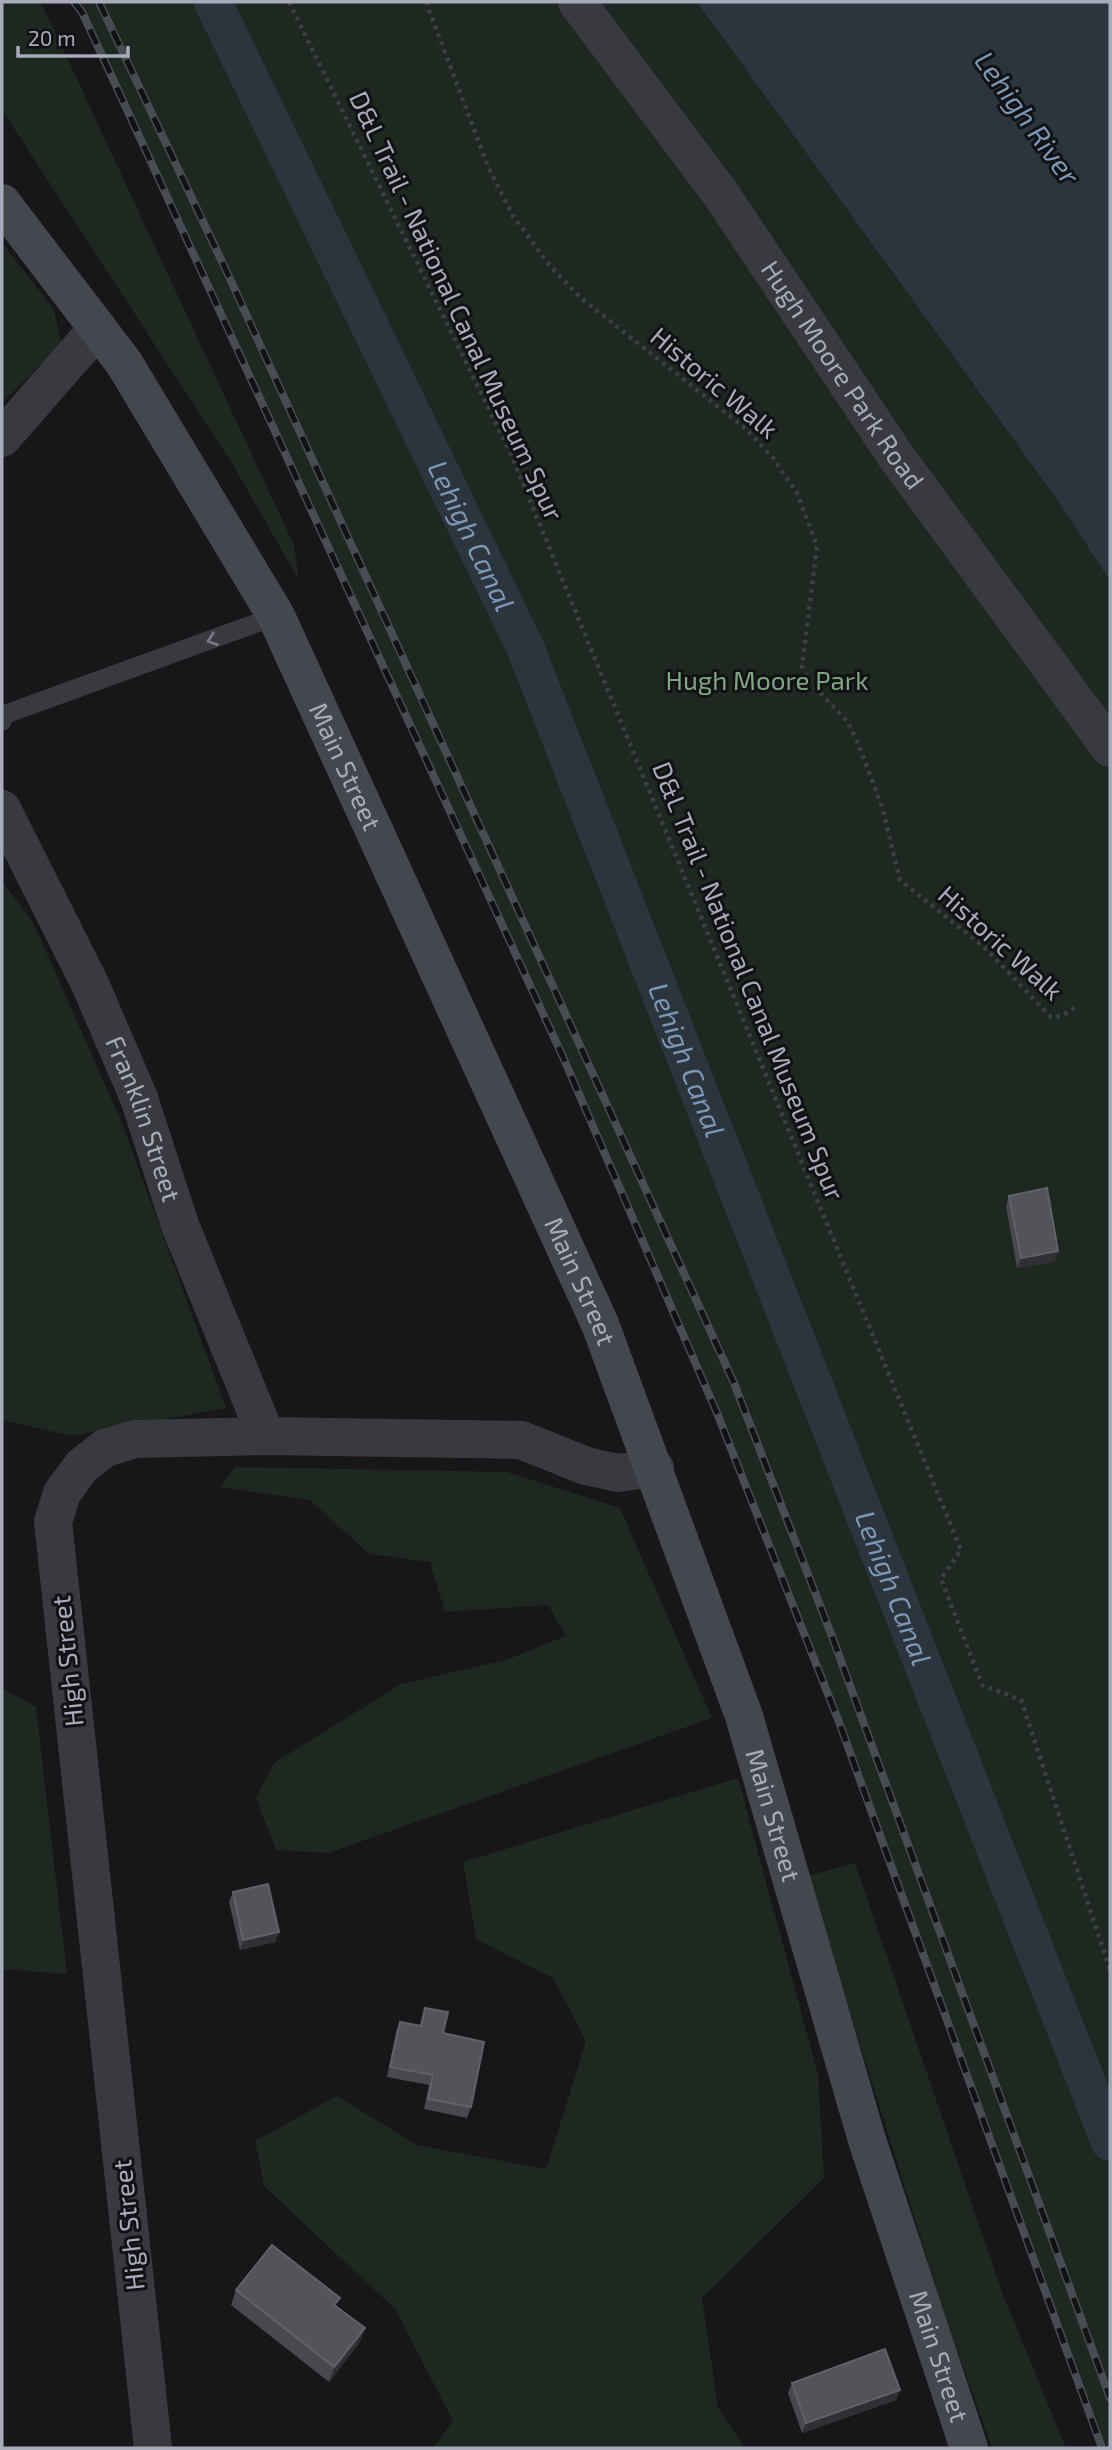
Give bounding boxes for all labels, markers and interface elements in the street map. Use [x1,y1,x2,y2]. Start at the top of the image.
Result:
scale bar [18,14,128,58]
text: 20 m [28,25,76,50]
water label: Lehigh River [968,44,1088,191]
street label: D&L Trail - National Canal Museum Spur [344,86,571,525]
street label: Hugh Moore Park Road [756,254,932,494]
street label: Historic Walk [645,320,785,444]
water label: Lehigh Canal [421,455,523,616]
one-way arrow [206,631,218,645]
park label: Hugh Moore Park [666,664,868,695]
street label: Main Street [304,697,389,835]
street label: D&L Trail - National Canal Museum Spur [647,757,852,1204]
street label: Historic Walk [933,878,1069,1006]
water label: Lehigh Canal [642,978,733,1142]
street label: Franklin Street [100,1031,188,1205]
street label: Main Street [539,1212,623,1349]
water label: Lehigh Canal [849,1506,940,1670]
street label: High Street [44,1594,89,1728]
street label: Main Street [740,1745,808,1885]
street label: High Street [105,2158,150,2292]
street label: Main Street [904,2286,976,2426]

